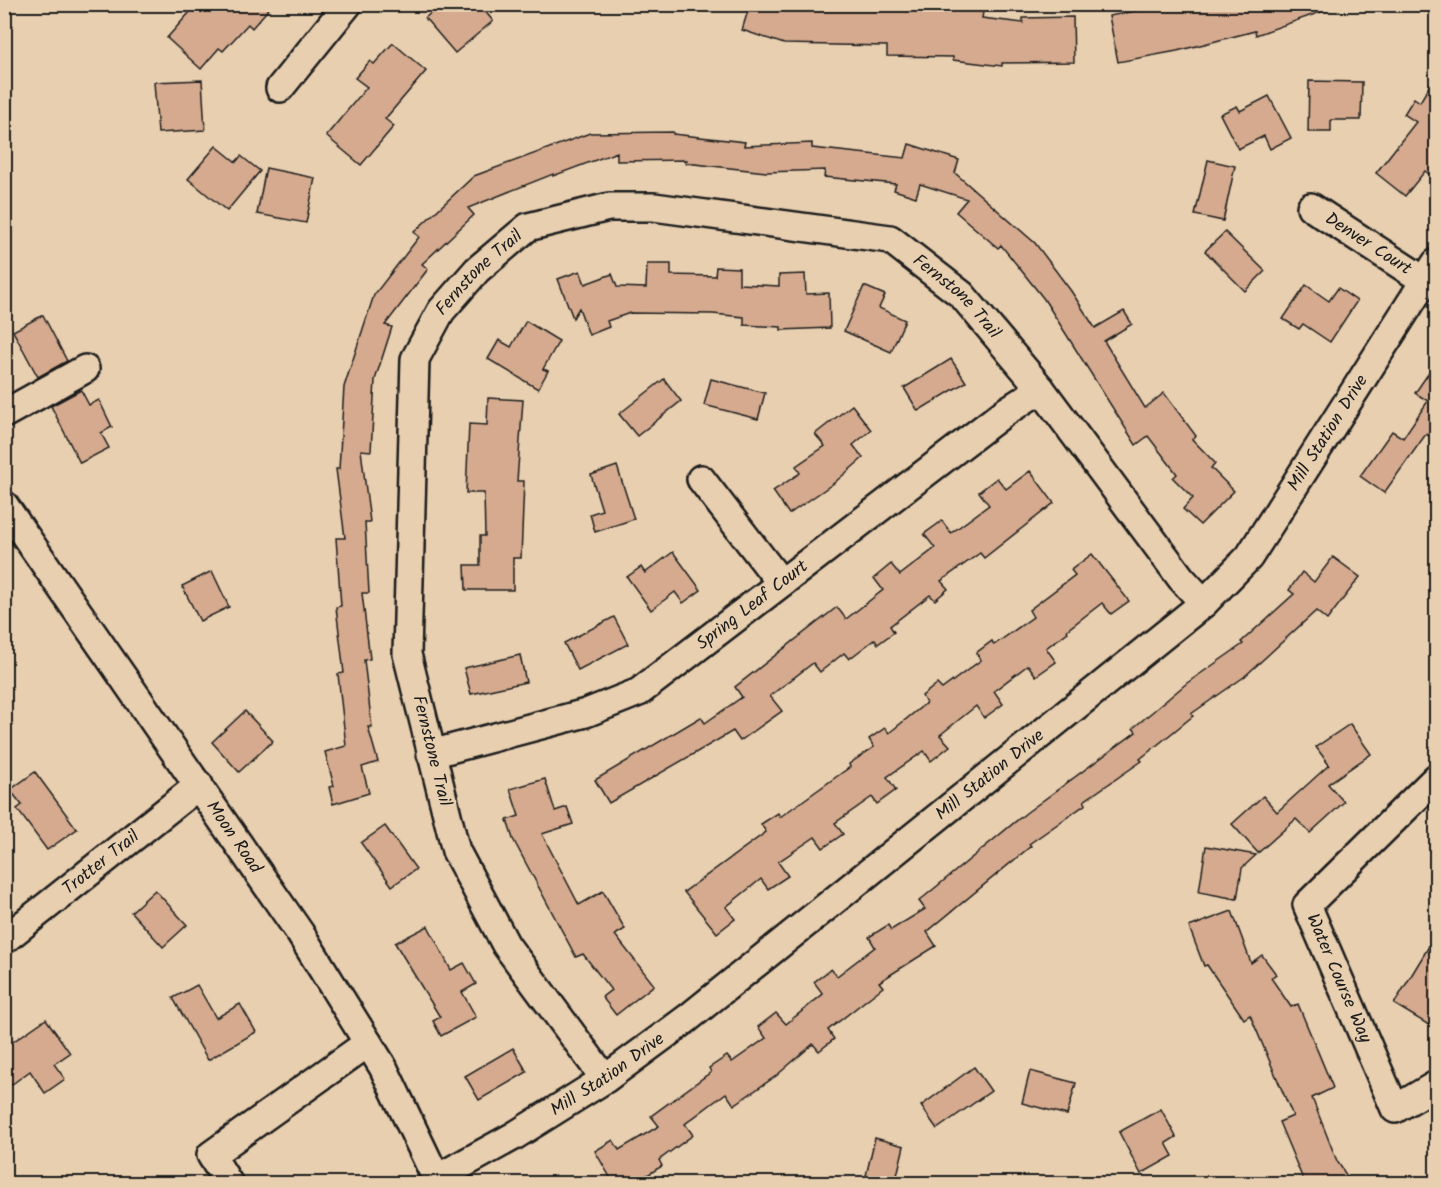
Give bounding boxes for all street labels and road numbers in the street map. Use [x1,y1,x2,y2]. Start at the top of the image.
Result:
street label: Denver Court [1319,205,1418,284]
street label: Fernstone Trail [428,222,530,323]
street label: Fernstone Trail [906,247,1008,346]
street label: Mill Station Drive [1280,369,1376,497]
street label: Spring Leaf Court [690,552,815,658]
street label: Fernstone Trail [403,692,459,810]
street label: Mill Station Drive [929,722,1051,828]
street label: Moon Road [198,795,270,881]
street label: Trotter Trail [56,823,146,903]
street label: Water Course Way [1298,909,1380,1048]
street label: Mill Station Drive [545,1025,671,1124]

